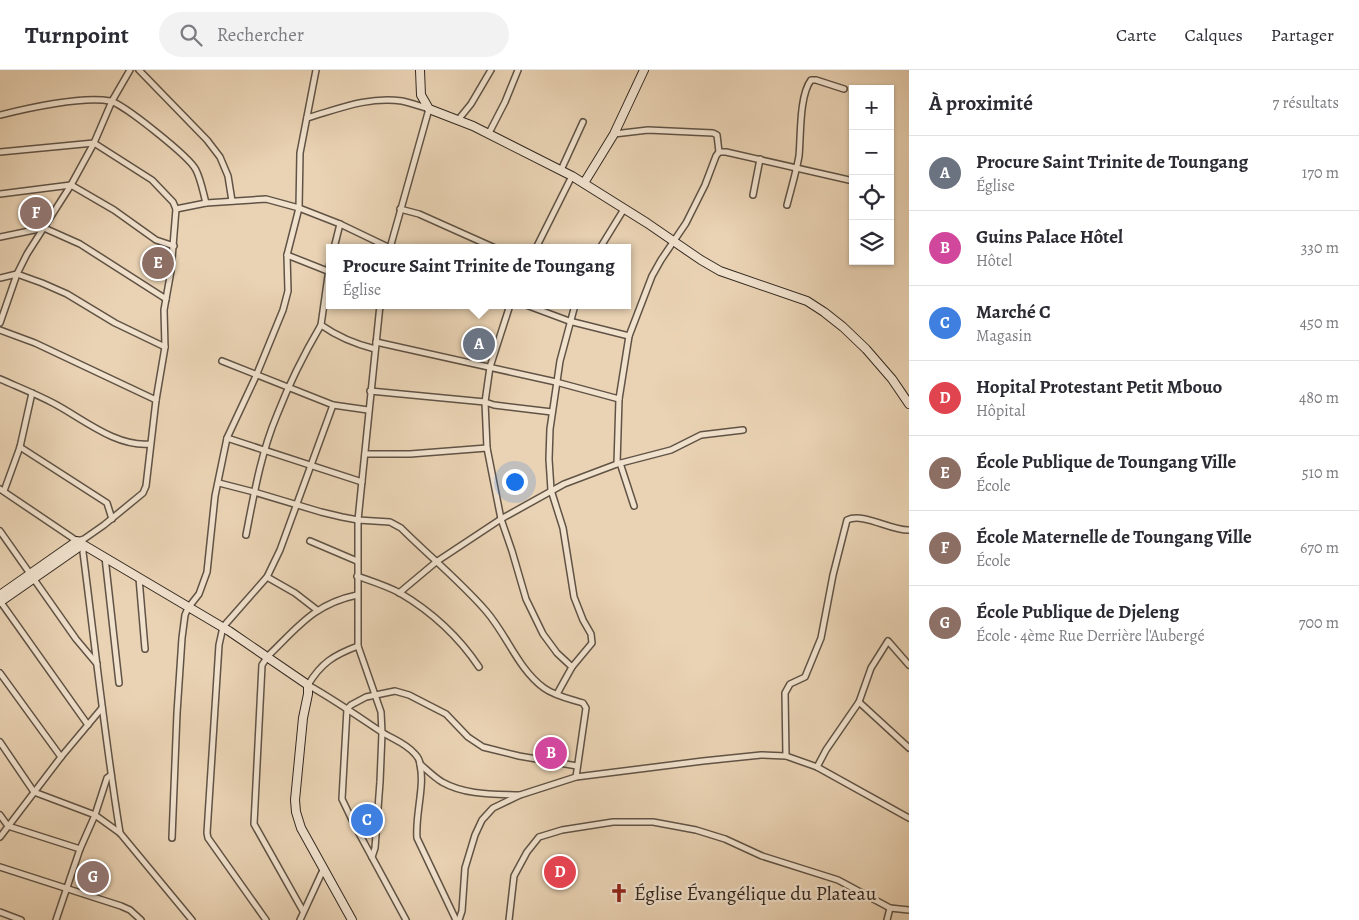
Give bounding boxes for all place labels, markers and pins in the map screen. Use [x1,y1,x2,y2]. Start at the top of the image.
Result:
pin: F [20,194,52,232]
pin: E [142,244,174,282]
pin: A [463,325,495,363]
pin: B [535,734,567,772]
pin: C [351,801,383,839]
pin: D [544,853,576,891]
pin: G [77,858,109,896]
place label: Église Évangélique du Plateau [634,880,877,907]
church icon: Église Évangélique du Plateau [608,882,630,904]

